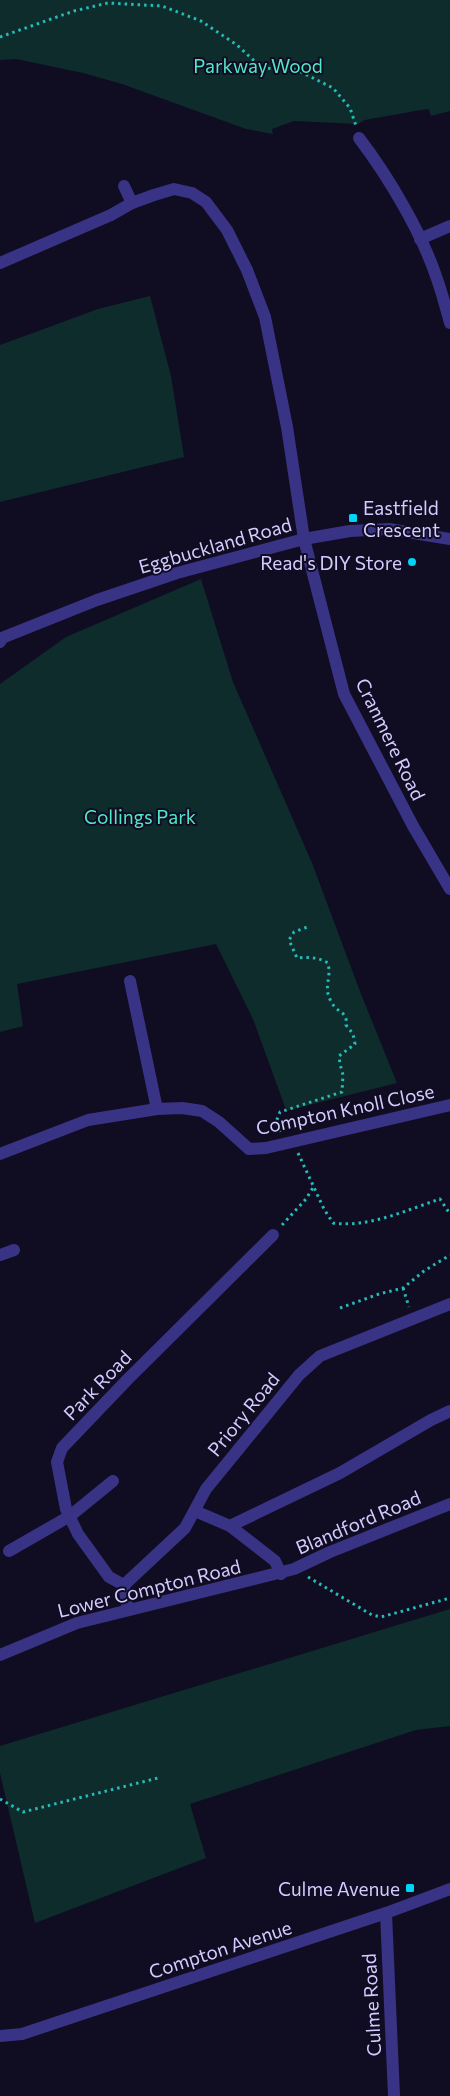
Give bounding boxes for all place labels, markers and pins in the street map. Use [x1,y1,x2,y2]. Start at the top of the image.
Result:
place label: Eastfield Crescent [363,496,440,541]
marker: Eastfield Crescent [347,512,359,524]
place label: Read's DIY Store [260,551,402,574]
marker: Read's DIY Store [406,556,418,568]
place label: Culme Avenue [278,1877,400,1900]
marker: Culme Avenue [404,1882,416,1894]

